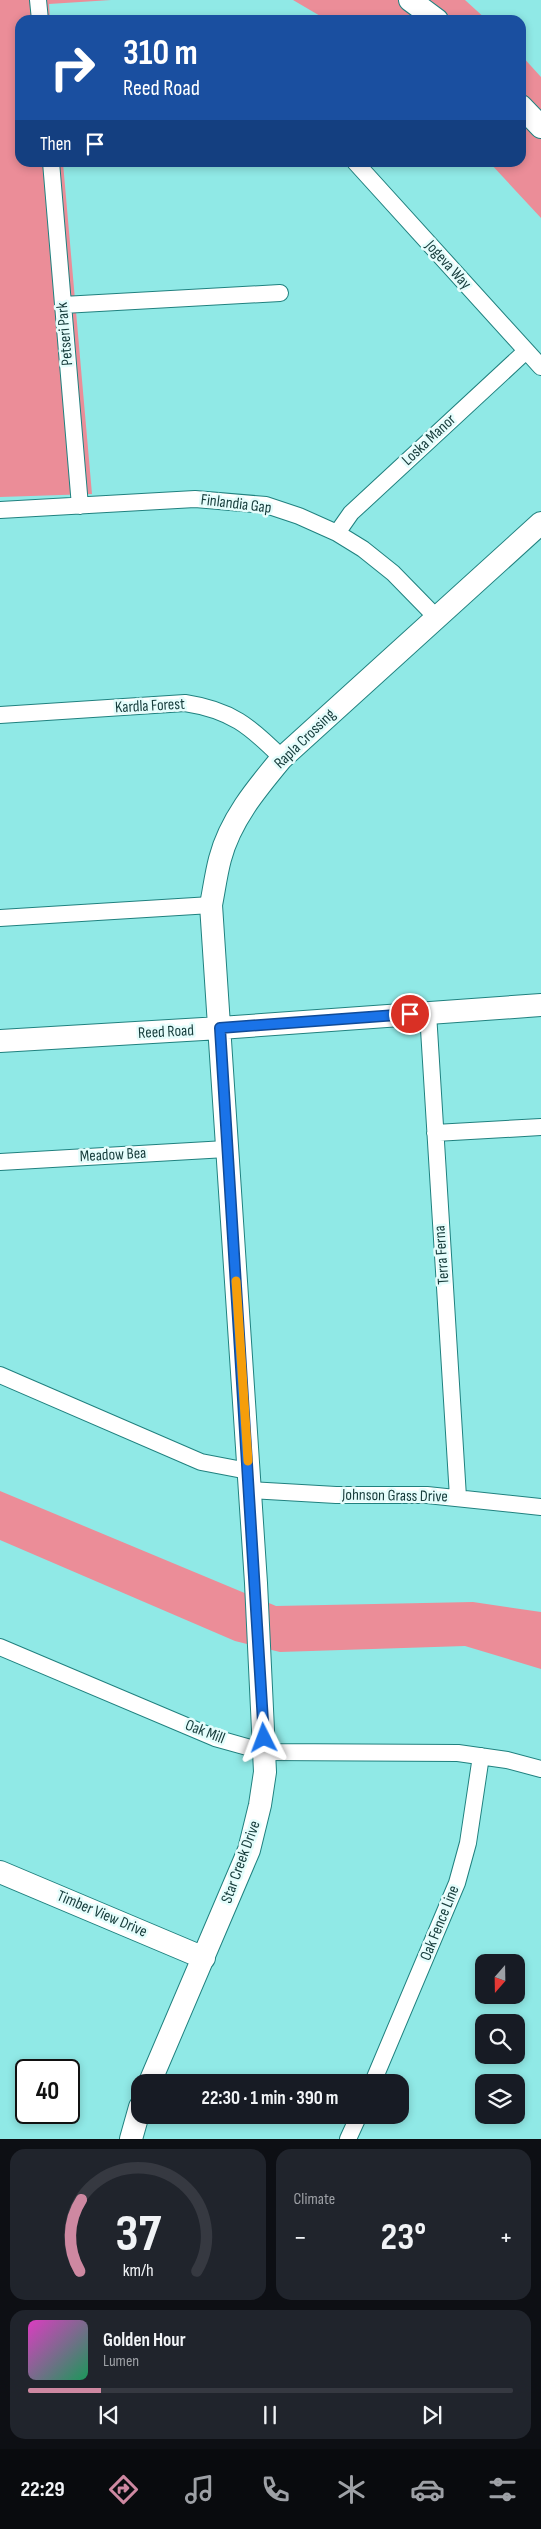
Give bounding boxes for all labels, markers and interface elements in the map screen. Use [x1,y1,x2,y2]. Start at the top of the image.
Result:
text: 310 m [123,32,198,75]
icon: right [40,35,105,100]
text: Reed Road [123,75,200,102]
icon: arrive [81,130,109,158]
text: Then [40,133,71,156]
street label: Jogeva Way [420,236,475,293]
street label: Petseri Park [53,301,77,367]
street label: Loska Manor [398,410,460,470]
street label: Finlandia Gap [200,490,272,518]
street label: Kardla Forest [115,695,186,717]
street label: Rapla Crossing [270,705,340,773]
pin [389,993,431,1035]
icon: arrive [396,1000,424,1028]
street label: Reed Road [138,1021,194,1043]
street label: Meadow Bea [79,1144,147,1166]
street label: Terra Ferna [430,1225,454,1285]
street label: Johnson Grass Drive [341,1486,448,1506]
position arrow [237,1711,289,1763]
street label: Oak Mill [182,1716,228,1748]
street label: Star Creek Drive [217,1818,265,1906]
street label: Oak Fence Line [416,1883,464,1963]
street label: Timber View Drive [54,1887,150,1941]
north arrow [475,1954,525,2004]
map controls [475,1954,525,2124]
button: search [475,2014,525,2064]
speed limit sign: 40 [15,2059,80,2124]
button: layers [475,2074,525,2124]
text: 22:30 · 1 min · 390 m [202,2087,338,2110]
text: Climate [294,2190,335,2209]
text: 37 [115,2203,161,2266]
text: 23° [380,2215,426,2260]
text: − [294,2221,307,2254]
text: + [499,2221,513,2254]
text: km/h [122,2260,153,2281]
text: Golden Hour [103,2329,186,2352]
text: Lumen [103,2352,139,2371]
icon: previous [95,2401,123,2429]
icon: pause [256,2401,284,2429]
icon: next [418,2401,446,2429]
icon: directions [106,2472,141,2507]
icon: music [182,2472,217,2507]
icon: phone [258,2472,293,2507]
icon: climate [334,2472,369,2507]
icon: car [410,2472,445,2507]
icon: filters [485,2472,520,2507]
text: 22:29 [20,2476,65,2503]

